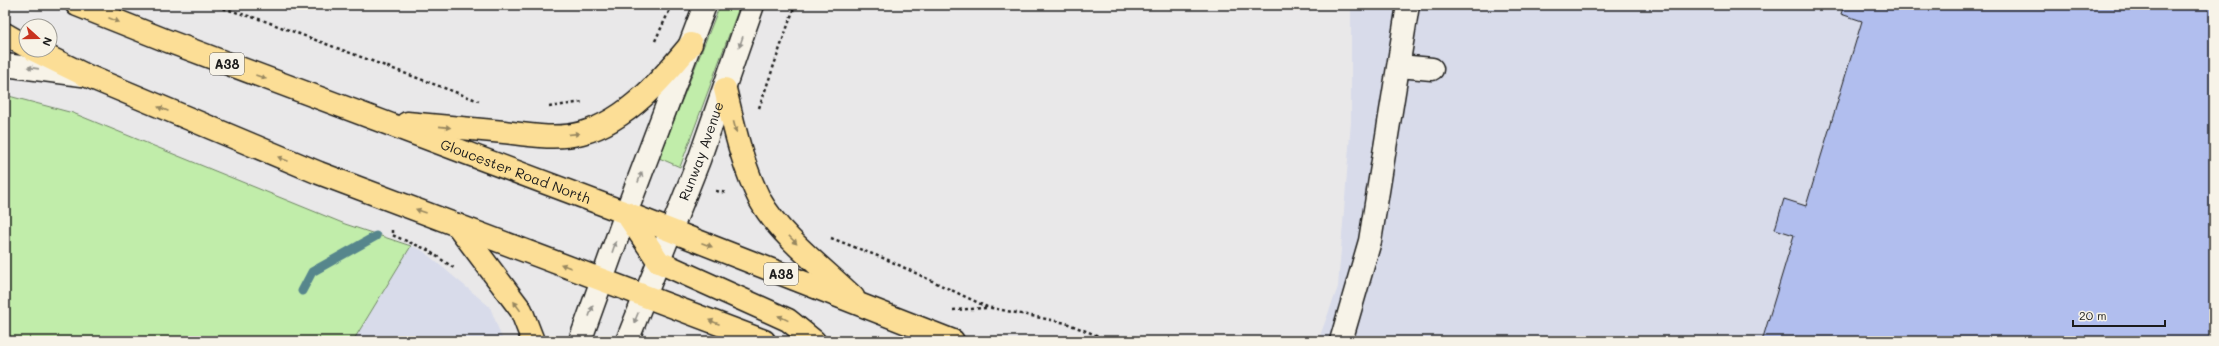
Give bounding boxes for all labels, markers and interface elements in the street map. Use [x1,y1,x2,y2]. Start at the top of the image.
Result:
one-way arrow [108,17,120,23]
north arrow [18,18,58,58]
text: N [39,35,56,48]
one-way arrow [737,36,743,48]
road number: A38 [210,53,244,75]
one-way arrow [27,65,39,71]
one-way arrow [255,74,267,80]
street label: Runway Avenue [674,99,728,203]
one-way arrow [156,105,168,111]
one-way arrow [732,121,738,133]
one-way arrow [438,123,451,130]
one-way arrow [568,131,580,138]
street label: Gloucester Road North [438,134,594,208]
one-way arrow [276,155,288,161]
one-way arrow [637,170,643,182]
one-way arrow [414,208,426,214]
one-way arrow [788,236,797,245]
one-way arrow [611,240,617,252]
one-way arrow [702,243,714,249]
one-way arrow [559,263,571,269]
road number: A38 [764,263,798,285]
one-way arrow [513,300,522,311]
scale bar [2073,302,2165,328]
one-way arrow [588,304,594,316]
text: 20 m [2079,307,2107,323]
one-way arrow [633,313,639,325]
one-way arrow [777,315,789,321]
one-way arrow [709,319,720,325]

